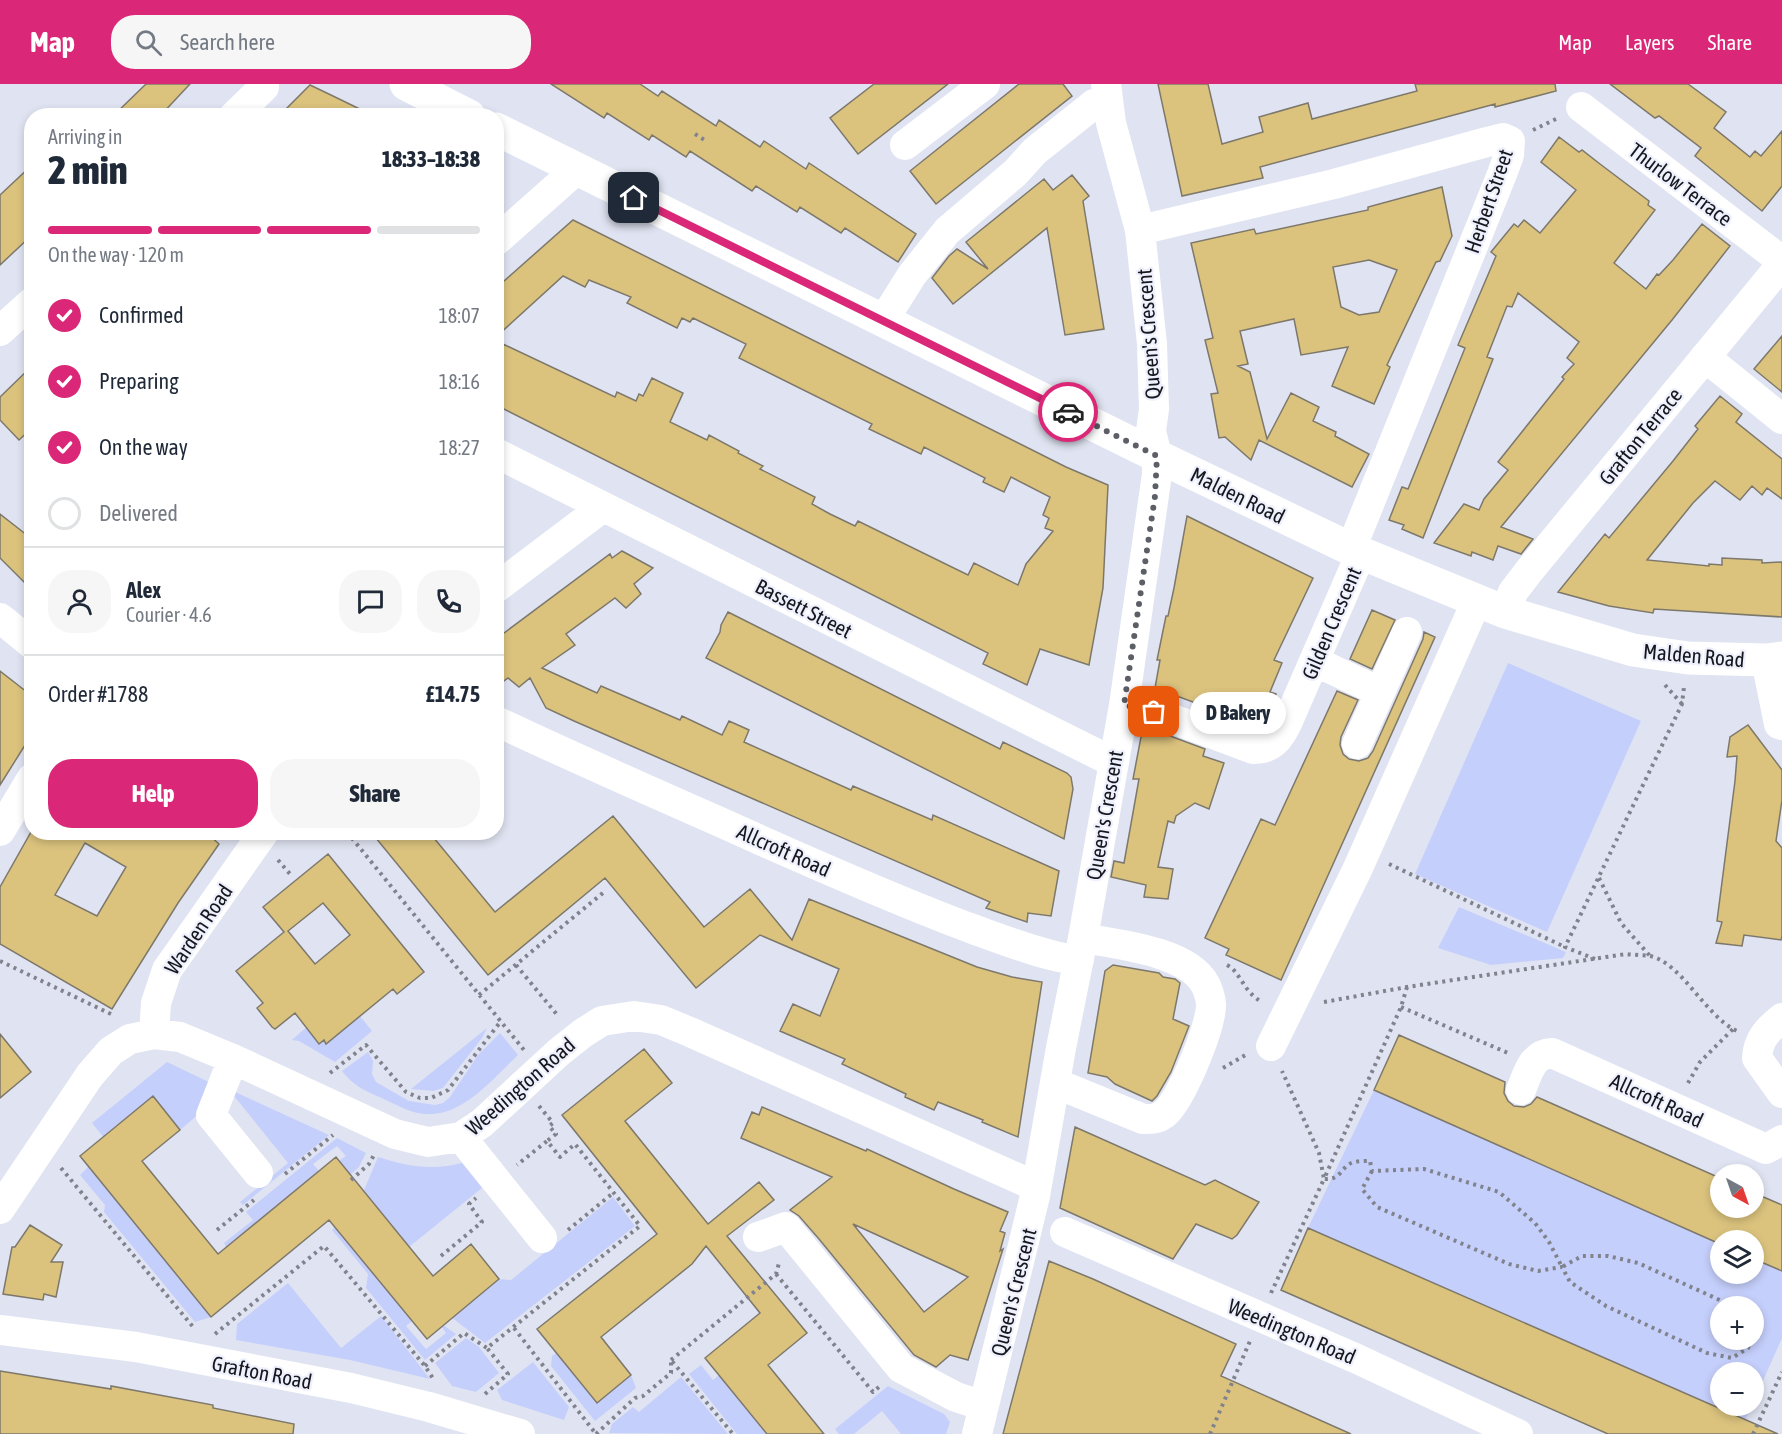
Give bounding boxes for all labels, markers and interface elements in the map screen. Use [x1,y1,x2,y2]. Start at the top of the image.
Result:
search box [111,15,531,69]
text: Map [30,26,75,58]
icon: search [132,26,165,59]
text: Search here [180,29,275,55]
text: Map [1558,30,1592,54]
text: Layers [1625,30,1675,54]
text: Share [1708,30,1752,54]
text: Arriving in [48,125,122,148]
street label: Thurlow Terrace [1625,138,1737,230]
text: 18:33–18:38 [382,146,480,172]
street label: Herbert Street [1459,146,1517,256]
text: 2 min [48,148,128,192]
pin [608,172,659,223]
icon: home [617,181,650,214]
text: On the way · 120 m [48,243,184,266]
street label: Queen's Crescent [1131,268,1165,400]
icon: check [48,299,81,332]
text: Confirmed [99,302,184,328]
text: 18:07 [438,304,480,327]
icon: check [48,365,81,398]
text: Preparing [99,368,179,394]
text: 18:16 [439,370,480,393]
courier [1038,382,1098,442]
street label: Grafton Terrace [1594,383,1686,489]
icon: car [1052,396,1085,429]
icon: check [48,431,81,464]
text: On the way [99,434,188,460]
text: 18:27 [439,436,480,459]
street label: Malden Road [1187,462,1289,528]
text: Delivered [99,500,178,526]
street label: Gilden Crescent [1297,563,1365,683]
button: person [48,570,111,633]
button: chat [339,570,402,633]
button: phone [417,570,480,633]
street label: Bassett Street [752,573,856,643]
text: Alex [126,577,161,603]
text: Courier · 4.6 [126,603,212,626]
street label: Malden Road [1642,639,1746,671]
text: Order #1788 [48,681,148,707]
text: £14.75 [425,681,480,707]
pin [1128,686,1179,737]
callout: D Bakery [1190,691,1286,733]
icon: bag [1137,695,1170,728]
text: D Bakery [1206,701,1270,724]
street label: Queen's Crescent [1081,748,1127,882]
button: Help [48,759,258,828]
button: Share [270,759,480,828]
street label: Allcroft Road [734,819,834,881]
street label: Warden Road [159,880,237,978]
street label: Weedington Road [461,1032,579,1140]
street label: Allcroft Road [1607,1068,1707,1132]
north arrow [1710,1164,1764,1218]
map controls [1710,1164,1764,1416]
street label: Queen's Crescent [986,1226,1040,1358]
button: layers [1710,1230,1764,1284]
street label: Weedington Road [1225,1293,1359,1369]
button: + [1710,1296,1764,1350]
street label: Grafton Road [210,1351,314,1393]
button: − [1710,1362,1764,1416]

